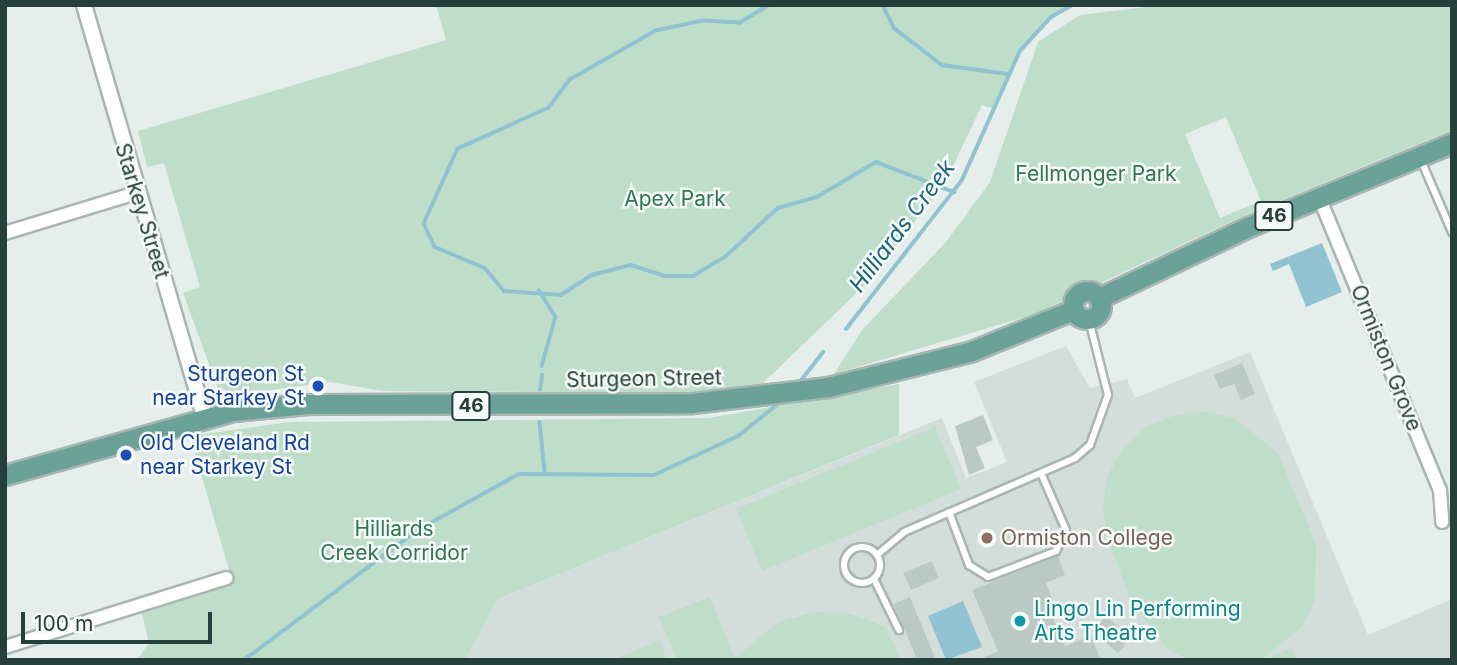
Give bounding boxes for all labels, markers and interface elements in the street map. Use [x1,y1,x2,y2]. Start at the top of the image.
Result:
street label: Starkey Street [109,140,175,282]
water label: Hilliards Creek [843,154,961,298]
park label: Fellmonger Park [1015,161,1177,187]
park label: Apex Park [624,186,726,212]
road number: 46 [1253,200,1295,232]
street label: Ormiston Grove [1345,281,1427,435]
place label: Sturgeon St near Starkey St [152,361,304,411]
street label: Sturgeon Street [566,365,722,393]
marker: Sturgeon St near Starkey St [310,378,326,394]
road number: 46 [450,390,492,422]
place label: Old Cleveland Rd near Starkey St [140,430,310,480]
marker: Old Cleveland Rd near Starkey St [118,447,134,463]
park label: Hilliards Creek Corridor [320,516,468,566]
place label: Ormiston College [1001,525,1173,551]
marker: Ormiston College [979,530,995,546]
place label: Lingo Lin Performing Arts Theatre [1034,596,1241,646]
scale bar [24,598,215,642]
text: 100 m [34,611,93,636]
marker: Lingo Lin Performing Arts Theatre [1012,613,1028,629]

